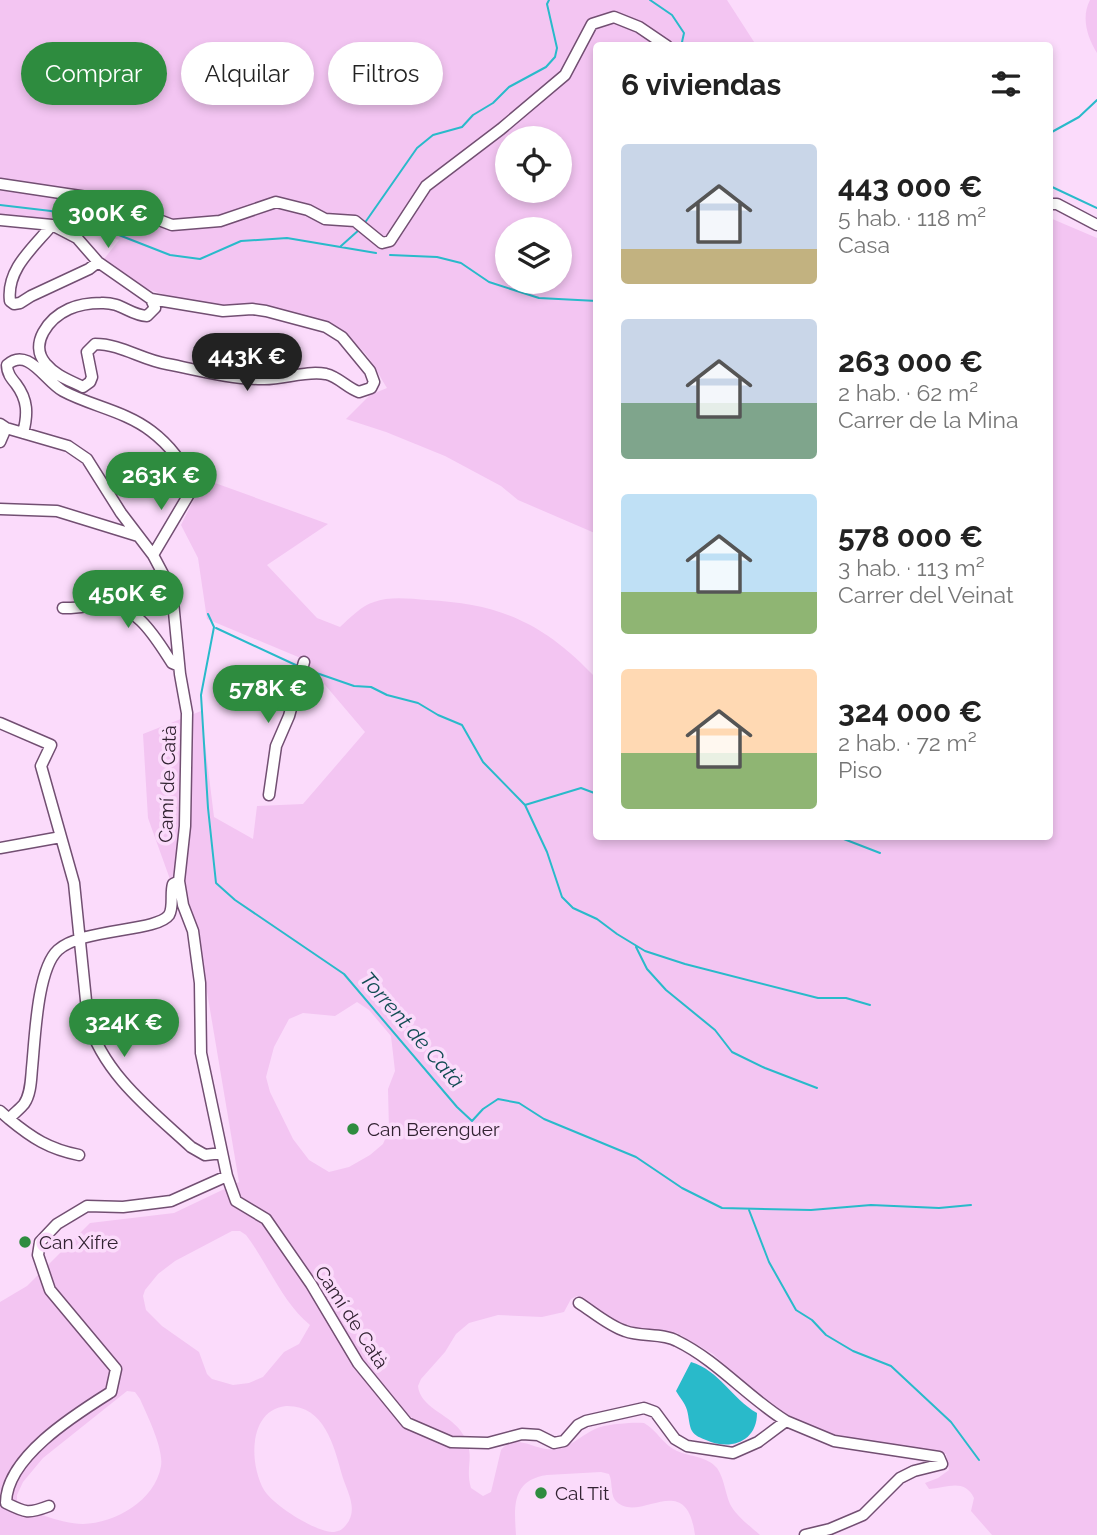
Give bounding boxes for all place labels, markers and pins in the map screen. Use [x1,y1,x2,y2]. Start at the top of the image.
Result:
pin: 300K € [51,190,165,250]
pin: 443K € [190,334,304,393]
pin: 263K € [104,452,218,512]
pin: 450K € [71,570,185,630]
pin: 578K € [211,666,325,725]
pin: 324K € [67,1000,181,1059]
place label: Can Berenguer [367,1118,500,1140]
marker: Can Berenguer [345,1121,361,1137]
place label: Can Xifre [39,1231,118,1253]
marker: Can Xifre [17,1234,33,1250]
place label: Cal Tit [555,1482,610,1504]
marker: Cal Tit [533,1485,549,1501]

